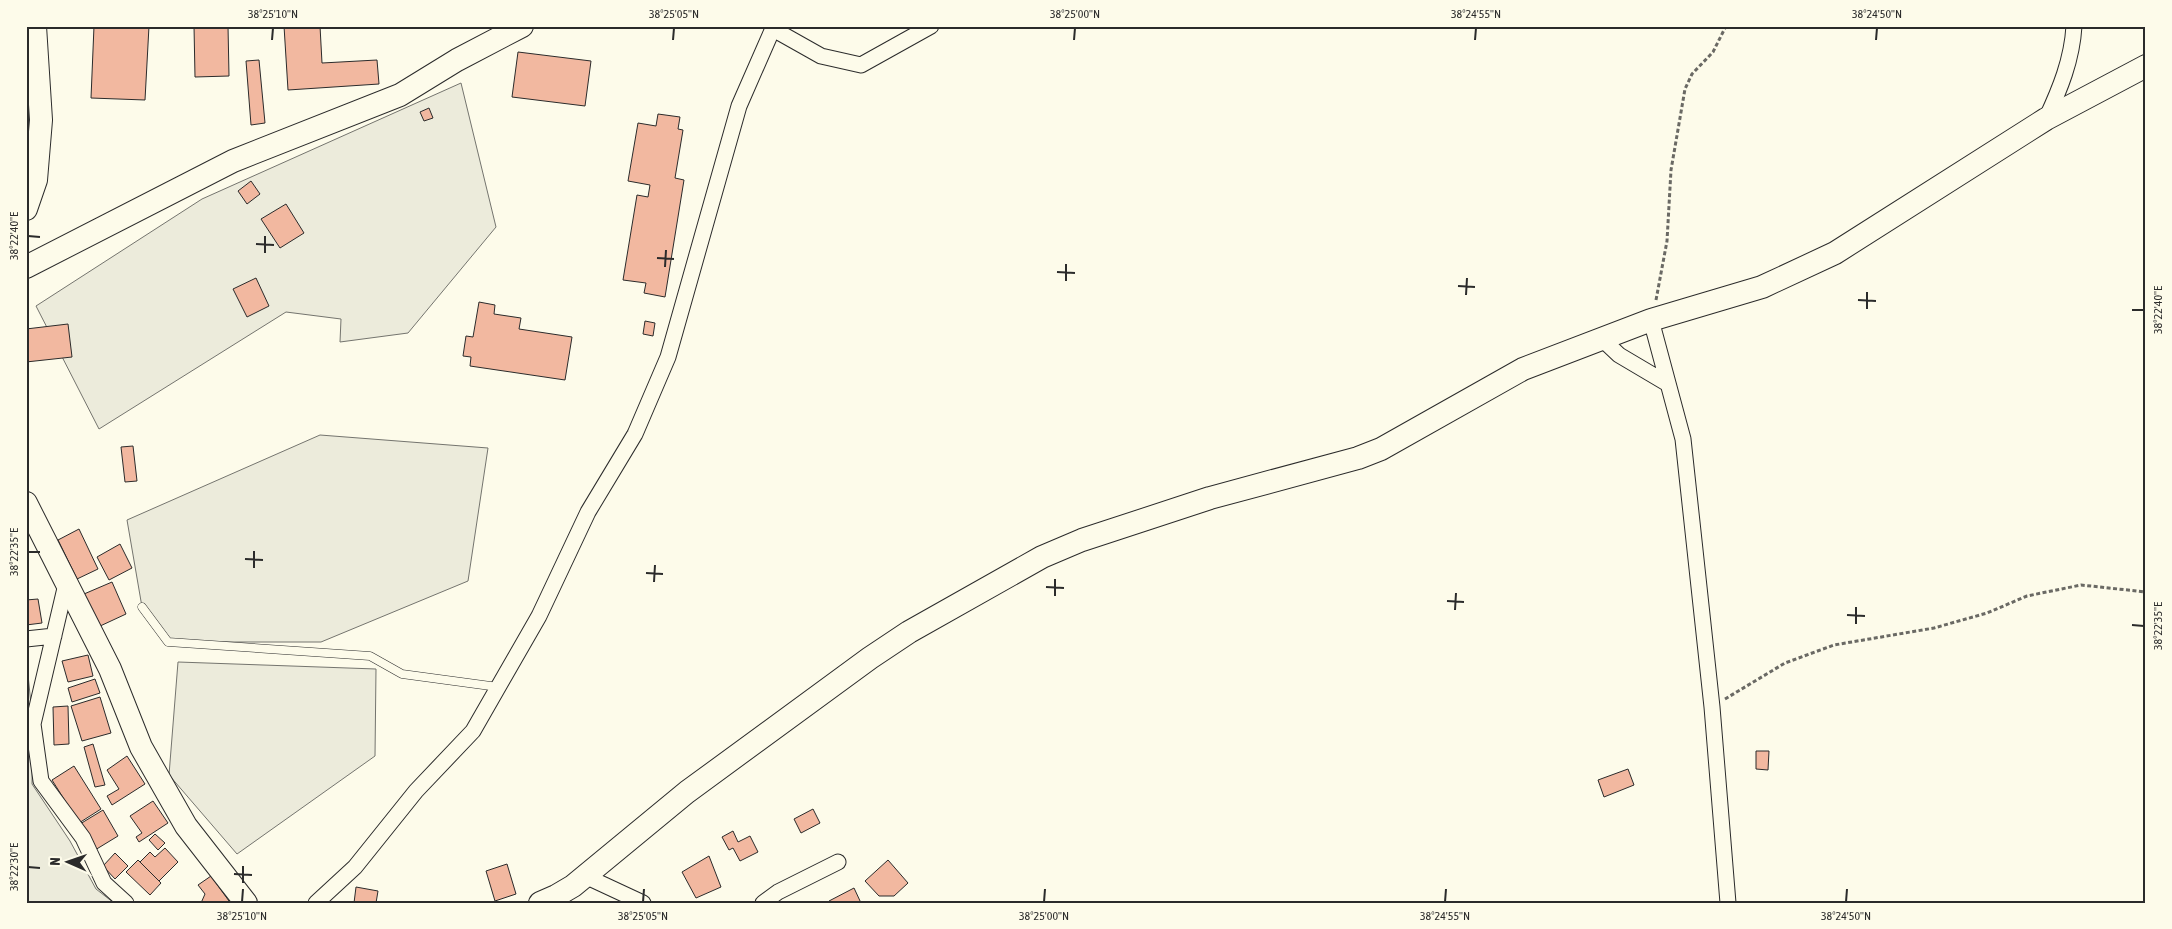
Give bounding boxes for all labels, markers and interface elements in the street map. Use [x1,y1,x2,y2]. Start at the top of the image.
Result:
text: 38°25'10"N [248,7,298,21]
text: 38°25'05"N [649,7,699,21]
text: 38°25'00"N [1050,7,1100,21]
text: 38°24'55"N [1451,7,1501,21]
text: 38°24'50"N [1852,7,1902,21]
text: 38°22'40"E [7,212,21,260]
text: 38°22'40"E [2151,286,2165,334]
text: 38°22'35"E [7,528,21,576]
text: 38°22'35"E [2151,602,2165,650]
north arrow [42,836,92,886]
text: 38°22'30"E [7,843,21,891]
text: N [47,857,63,866]
text: 38°25'10"N [217,909,267,923]
text: 38°25'05"N [618,909,668,923]
text: 38°25'00"N [1019,909,1069,923]
text: 38°24'55"N [1420,909,1470,923]
text: 38°24'50"N [1821,909,1871,923]

